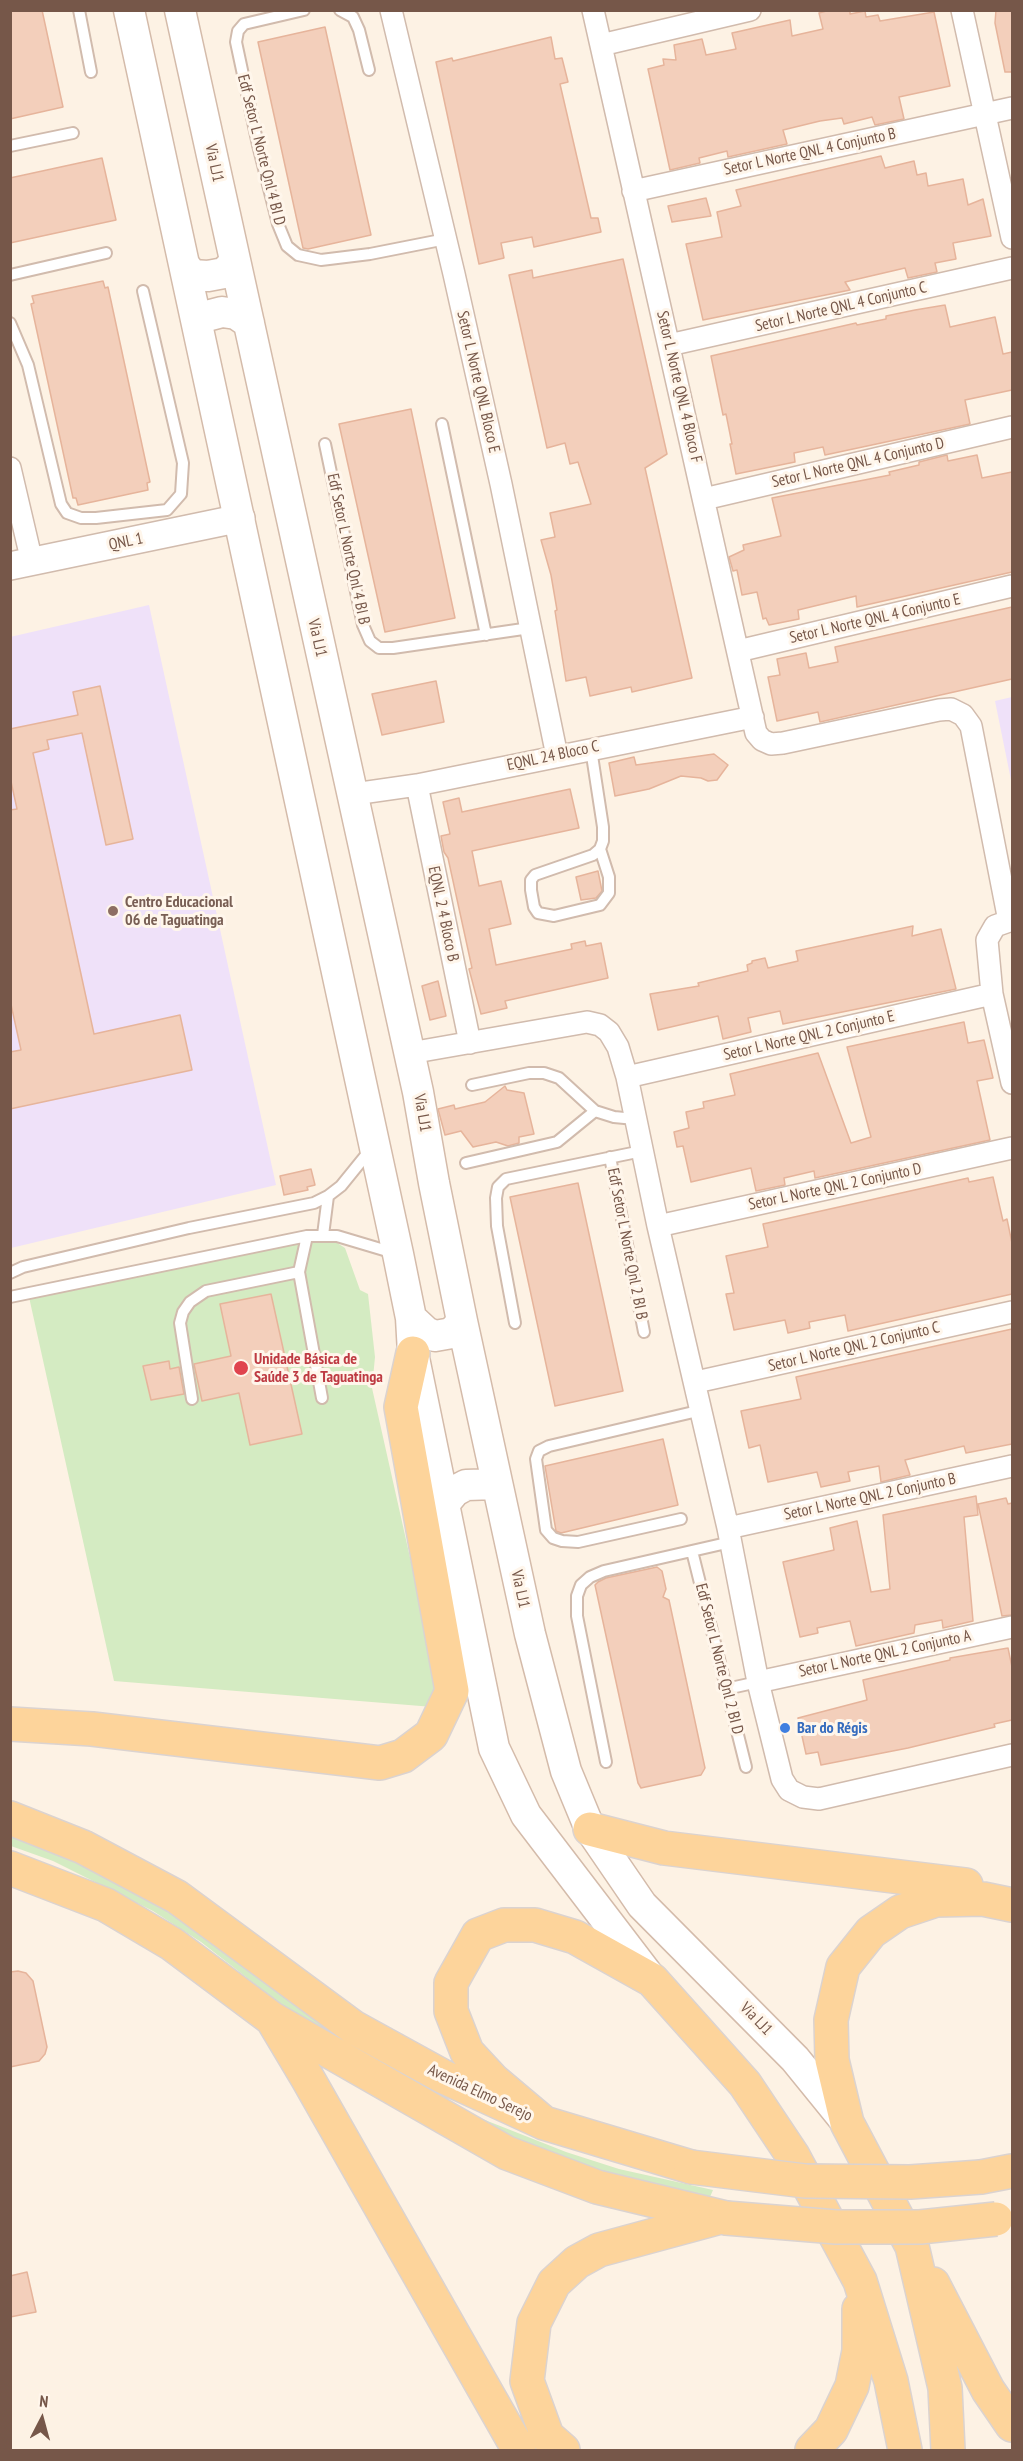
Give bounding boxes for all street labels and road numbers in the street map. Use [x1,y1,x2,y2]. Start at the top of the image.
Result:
street label: Edf Setor L Norte Qnl 4 BI D [233,73,289,227]
street label: Setor L Norte QNL 4 Conjunto B [722,124,898,180]
street label: Via LJ1 [201,142,227,184]
street label: Setor L Norte QNL 4 Conjunto C [754,278,928,336]
street label: Setor L Norte QNL Bloco E [452,309,504,455]
street label: Setor L Norte QNL 4 Bloco F [652,309,706,465]
street label: Setor L Norte QNL 4 Conjunto D [770,434,946,492]
street label: Edf Setor L Norte Qnl 4 BI B [323,472,373,626]
street label: QNL 1 [107,529,145,555]
street label: Setor L Norte QNL 4 Conjunto E [788,590,962,648]
street label: Via LJ1 [303,617,331,659]
street label: EQNL 24 Bloco C [505,737,601,775]
street label: EQNL 2 4 Bloco B [424,865,462,963]
street label: Setor L Norte QNL 2 Conjunto E [722,1007,896,1065]
street label: Via LJ1 [409,1092,435,1134]
street label: Setor L Norte QNL 2 Conjunto D [747,1159,923,1215]
street label: Edf Setor L Norte Qnl 2 BI B [603,1167,651,1321]
street label: Setor L Norte QNL 2 Conjunto C [767,1318,941,1376]
street label: Setor L Norte QNL 2 Conjunto B [782,1469,958,1525]
street label: Via LJ1 [507,1568,533,1610]
street label: Edf Setor L Norte Qnl 2 BI D [691,1582,747,1736]
street label: Setor L Norte QNL 2 Conjunto A [797,1626,973,1682]
street label: Via LJ1 [736,1999,776,2039]
street label: Avenida Elmo Serejo [425,2060,535,2126]

